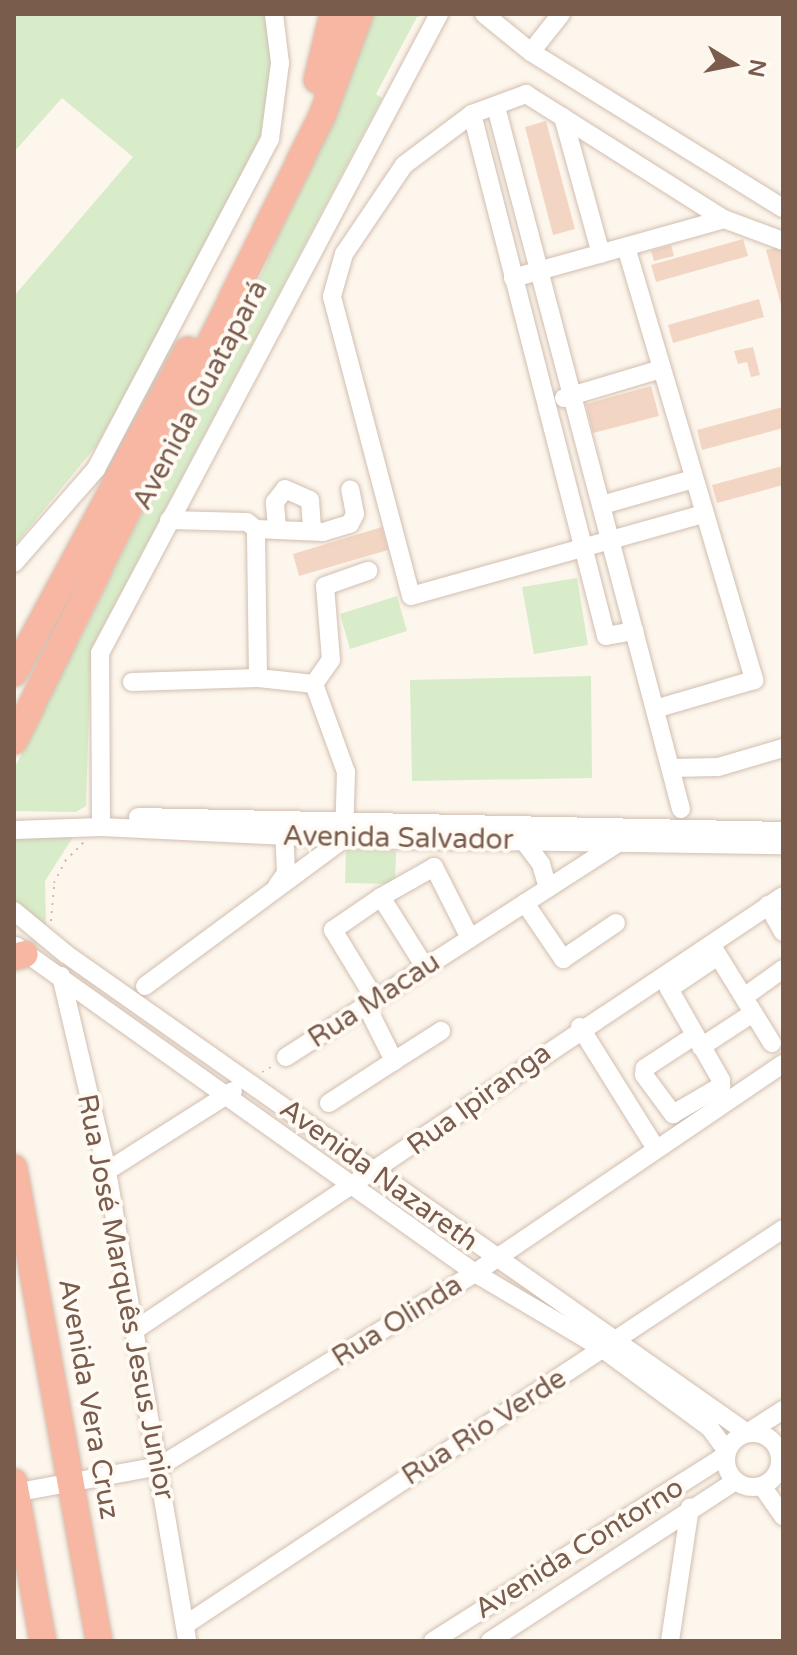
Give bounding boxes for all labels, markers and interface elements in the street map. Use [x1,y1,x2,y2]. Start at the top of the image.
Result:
north arrow [693,24,773,104]
text: N [742,57,771,79]
street label: Avenida Guatapará [125,275,275,515]
street label: Avenida Salvador [282,819,514,857]
street label: Rua Macau [302,945,446,1055]
street label: Rua Ipiranga [401,1036,557,1162]
street label: Rua José Marquês Jesus Junior [70,1091,182,1503]
street label: Avenida Nazareth [273,1092,485,1258]
street label: Rua Olinda [326,1268,468,1374]
street label: Avenida Vera Cruz [51,1276,127,1522]
street label: Rua Rio Verde [396,1362,572,1492]
street label: Avenida Contorno [468,1470,690,1626]

